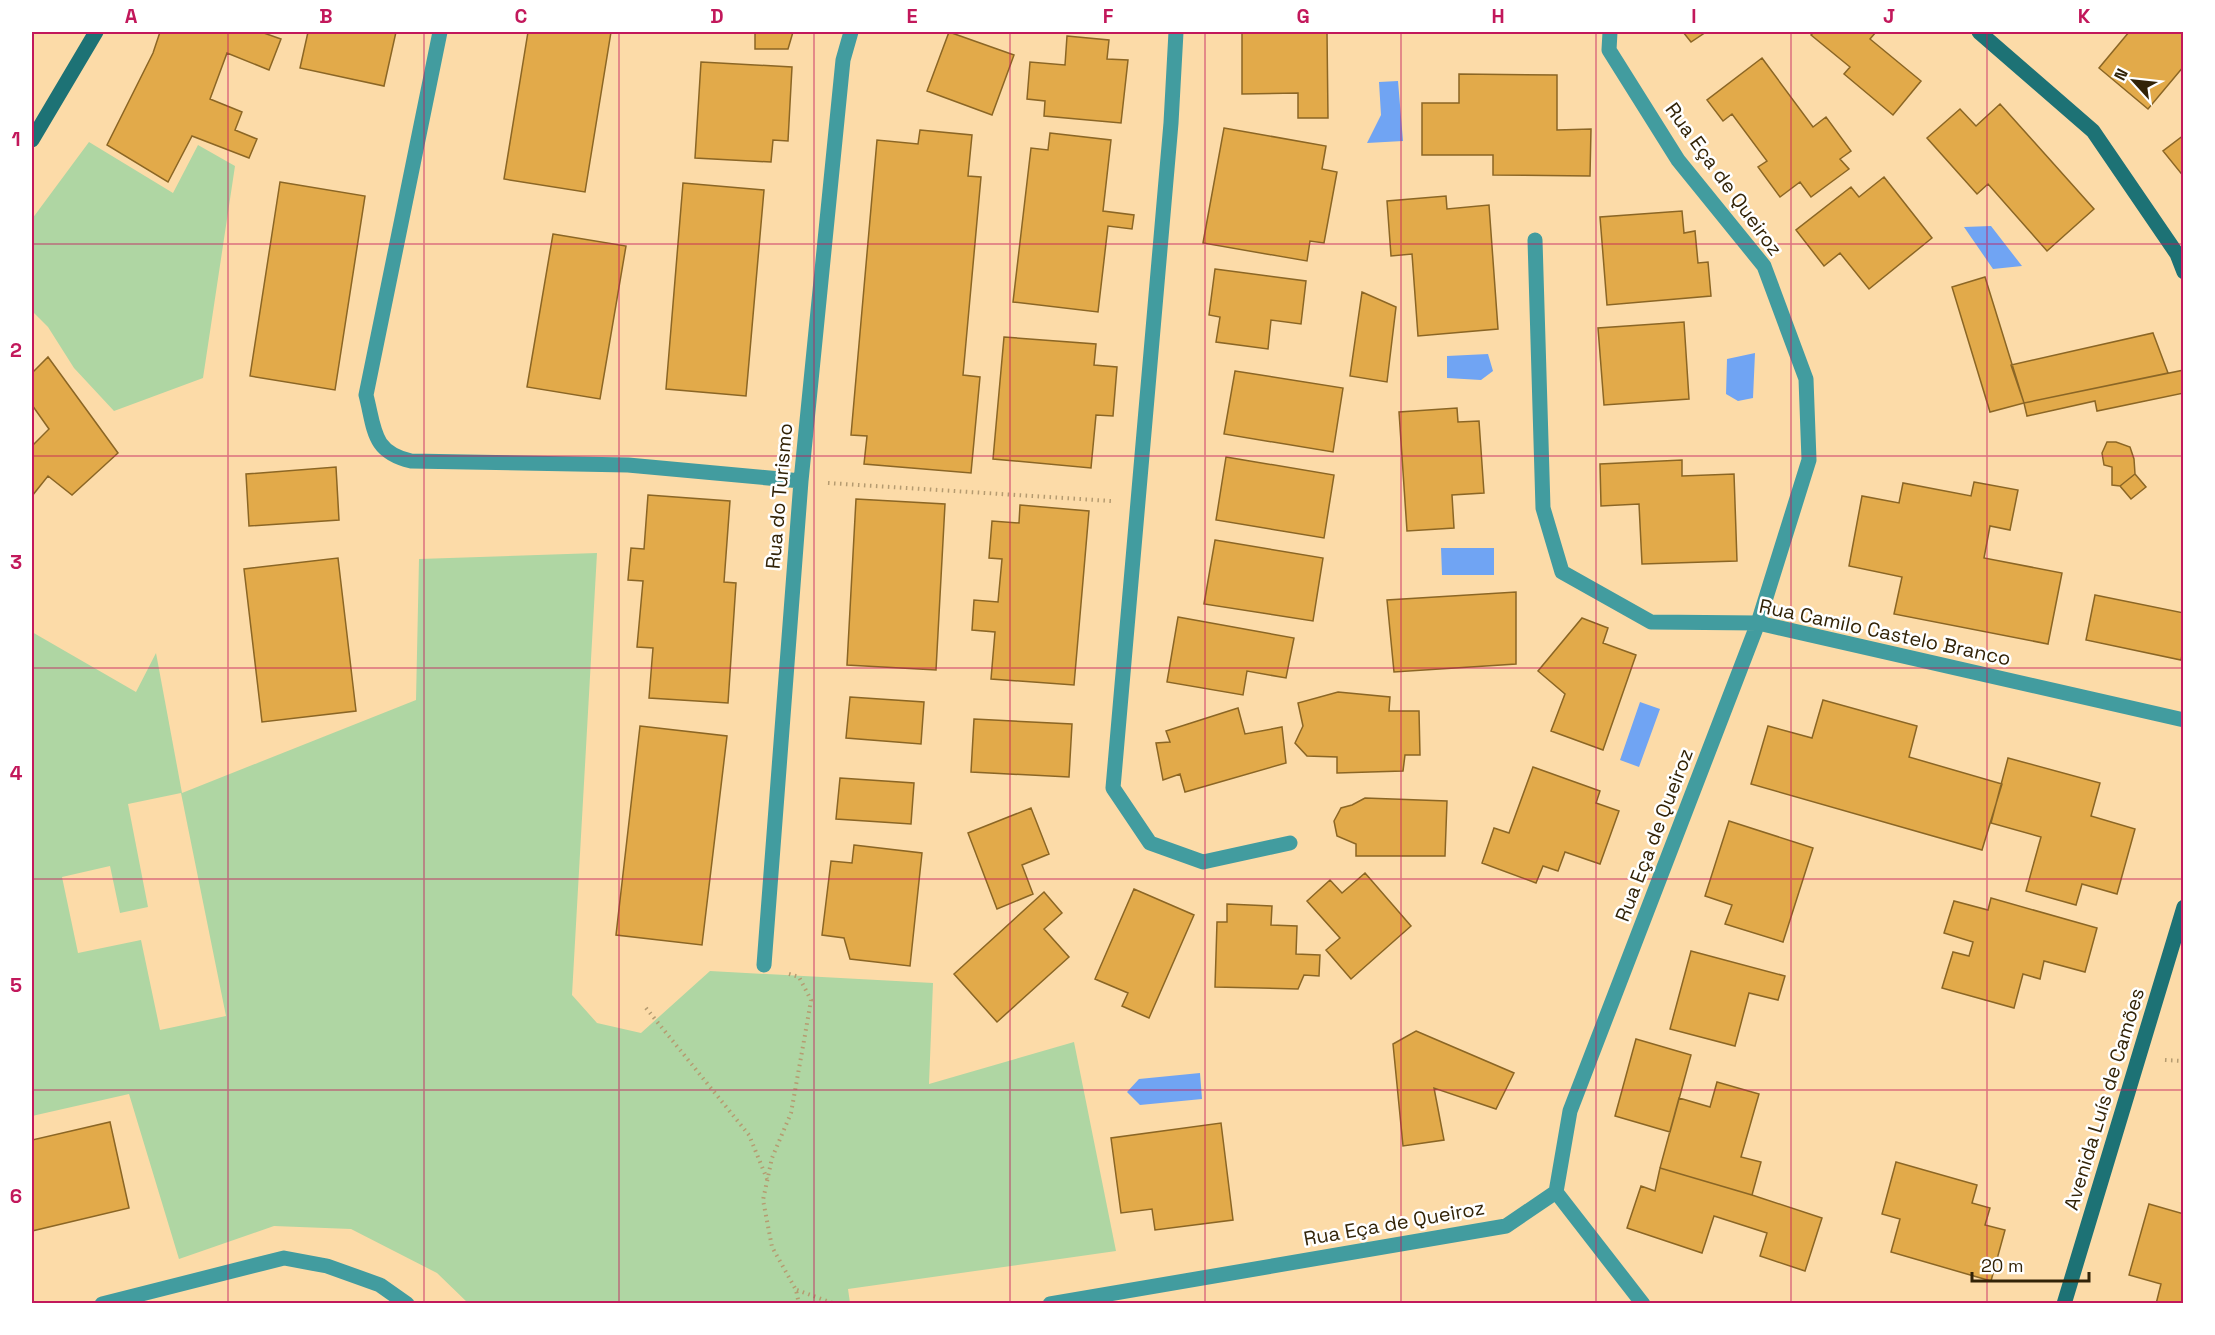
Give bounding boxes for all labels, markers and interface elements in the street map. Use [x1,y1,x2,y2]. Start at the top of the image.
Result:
text: A [125,3,138,29]
text: B [319,3,333,29]
text: C [515,3,528,29]
text: D [710,3,724,29]
text: E [906,3,918,29]
text: F [1103,3,1114,29]
text: G [1296,3,1310,29]
text: H [1491,3,1505,29]
text: I [1691,3,1697,29]
text: J [1883,3,1895,29]
text: K [2078,3,2091,29]
north arrow [2104,51,2164,111]
text: N [2109,65,2133,84]
street label: Rua Eça de Queiroz [1660,97,1788,261]
text: 1 [11,126,21,152]
text: 2 [10,337,22,363]
street label: Rua do Turismo [760,422,798,570]
text: 3 [10,549,22,575]
street label: Rua Camilo Castelo Branco [1757,593,2013,671]
street label: Rua Eça de Queiroz [1609,745,1699,925]
text: 4 [10,760,23,786]
text: 5 [10,972,22,998]
street label: Avenida Luís de Camões [2058,985,2150,1213]
text: 6 [10,1183,22,1209]
street label: Rua Eça de Queiroz [1302,1194,1486,1252]
scale bar [1972,1245,2089,1283]
text: 20 m [1981,1254,2024,1277]

